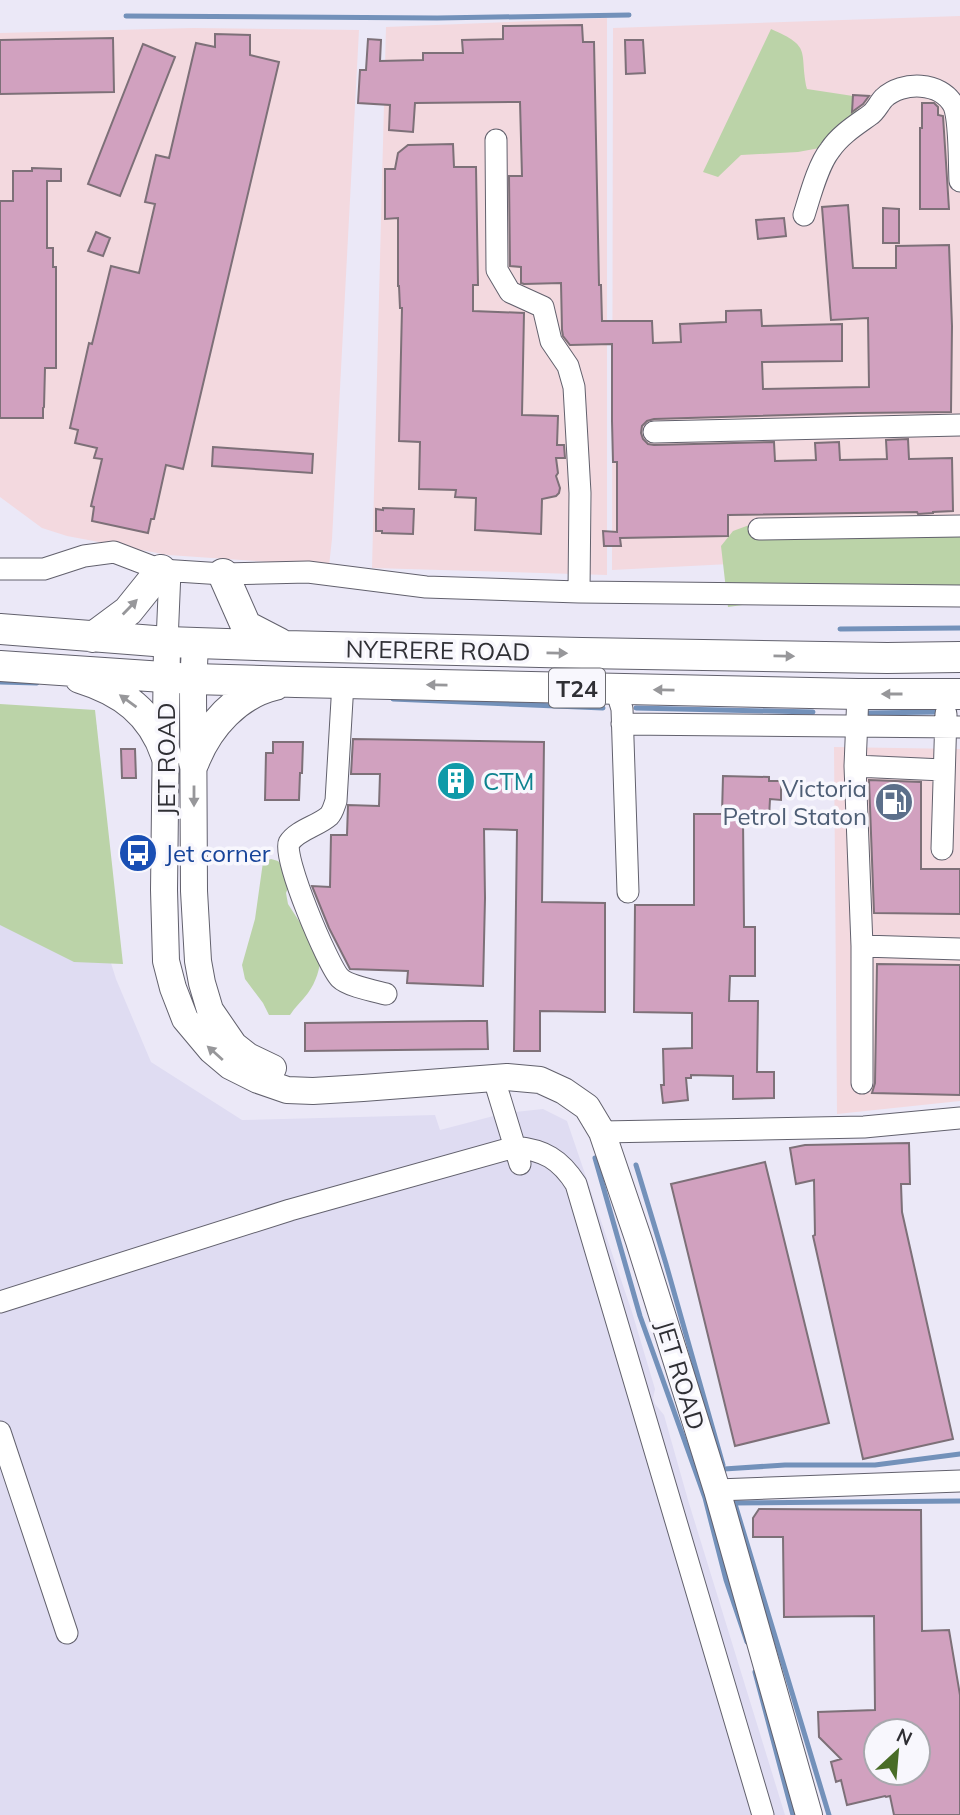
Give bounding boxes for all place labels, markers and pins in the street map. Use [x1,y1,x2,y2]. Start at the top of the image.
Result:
building icon: CTM [435,760,477,802]
place label: CTM [483,766,534,796]
place label: Victoria Petrol Staton [722,773,867,831]
fuel station icon: Victoria Petrol Staton [873,781,915,823]
bus stop icon: Jet corner [117,832,159,874]
place label: Jet corner [165,838,271,868]

